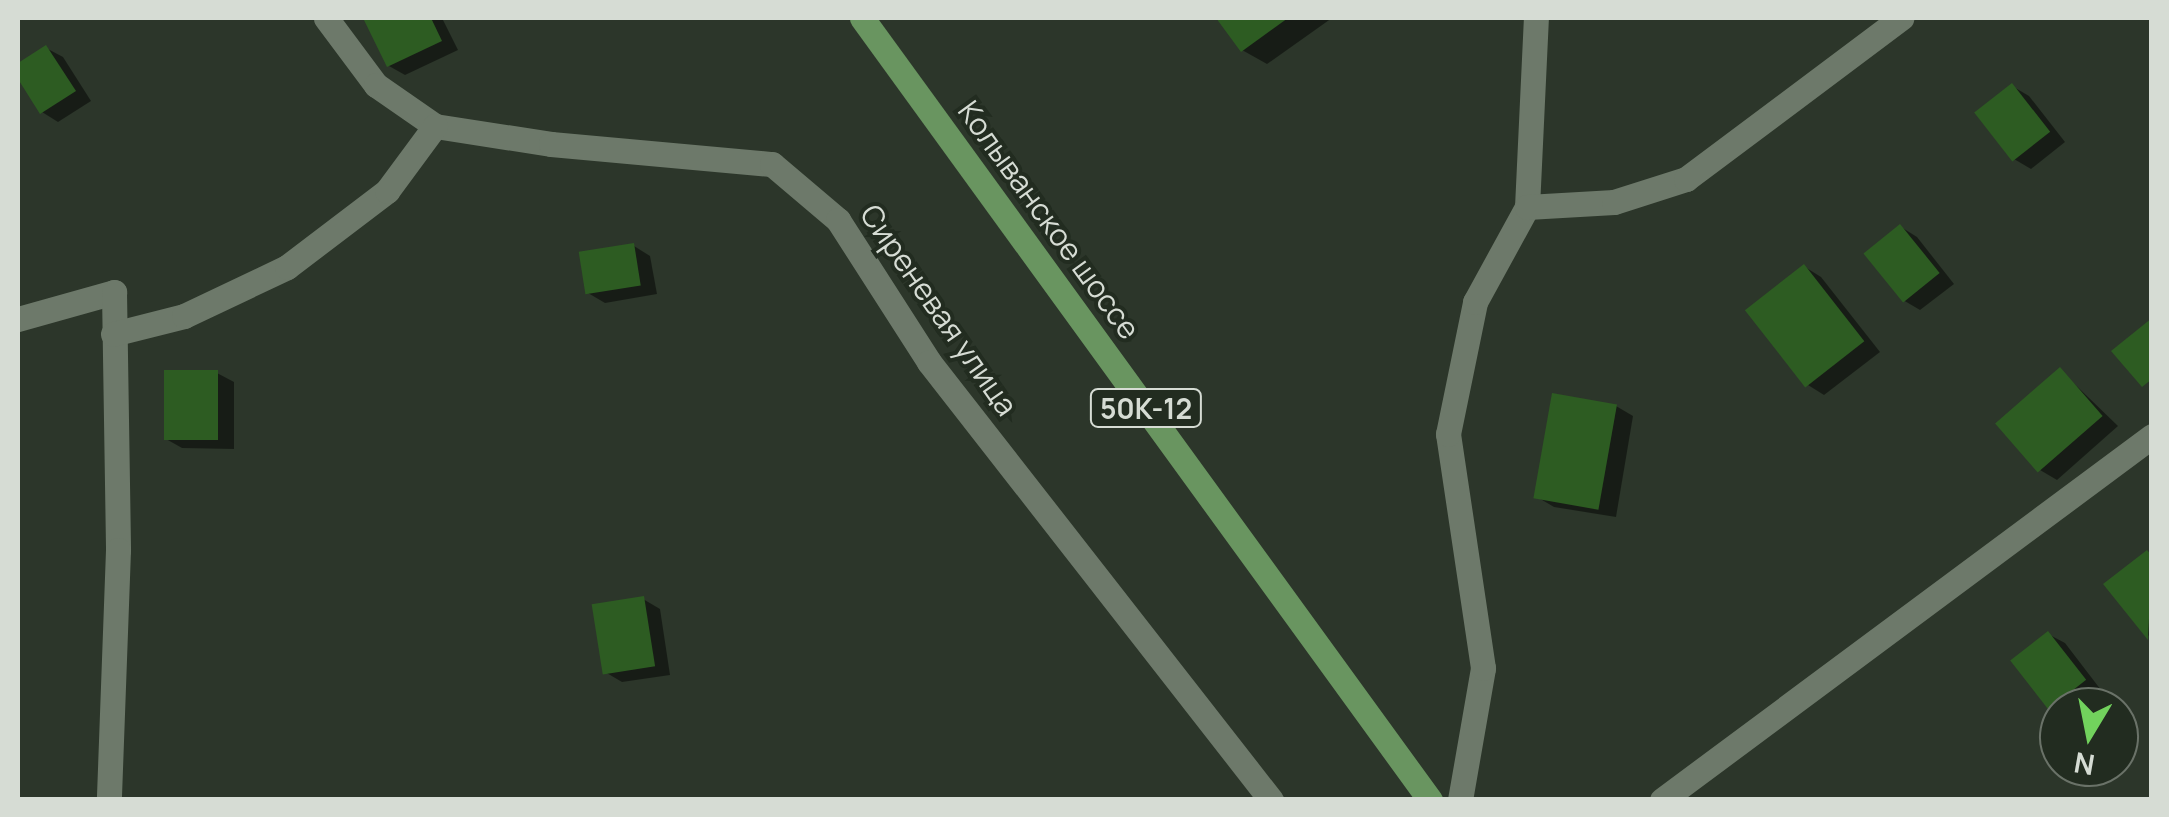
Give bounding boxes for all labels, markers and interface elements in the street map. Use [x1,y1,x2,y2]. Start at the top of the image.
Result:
street label: Колыванское шоссе [951,94,1147,346]
street label: Сиреневая улица [853,198,1025,422]
road number: 50К-12 [1088,385,1204,431]
north arrow [2039,687,2139,787]
text: N [2071,744,2097,785]

